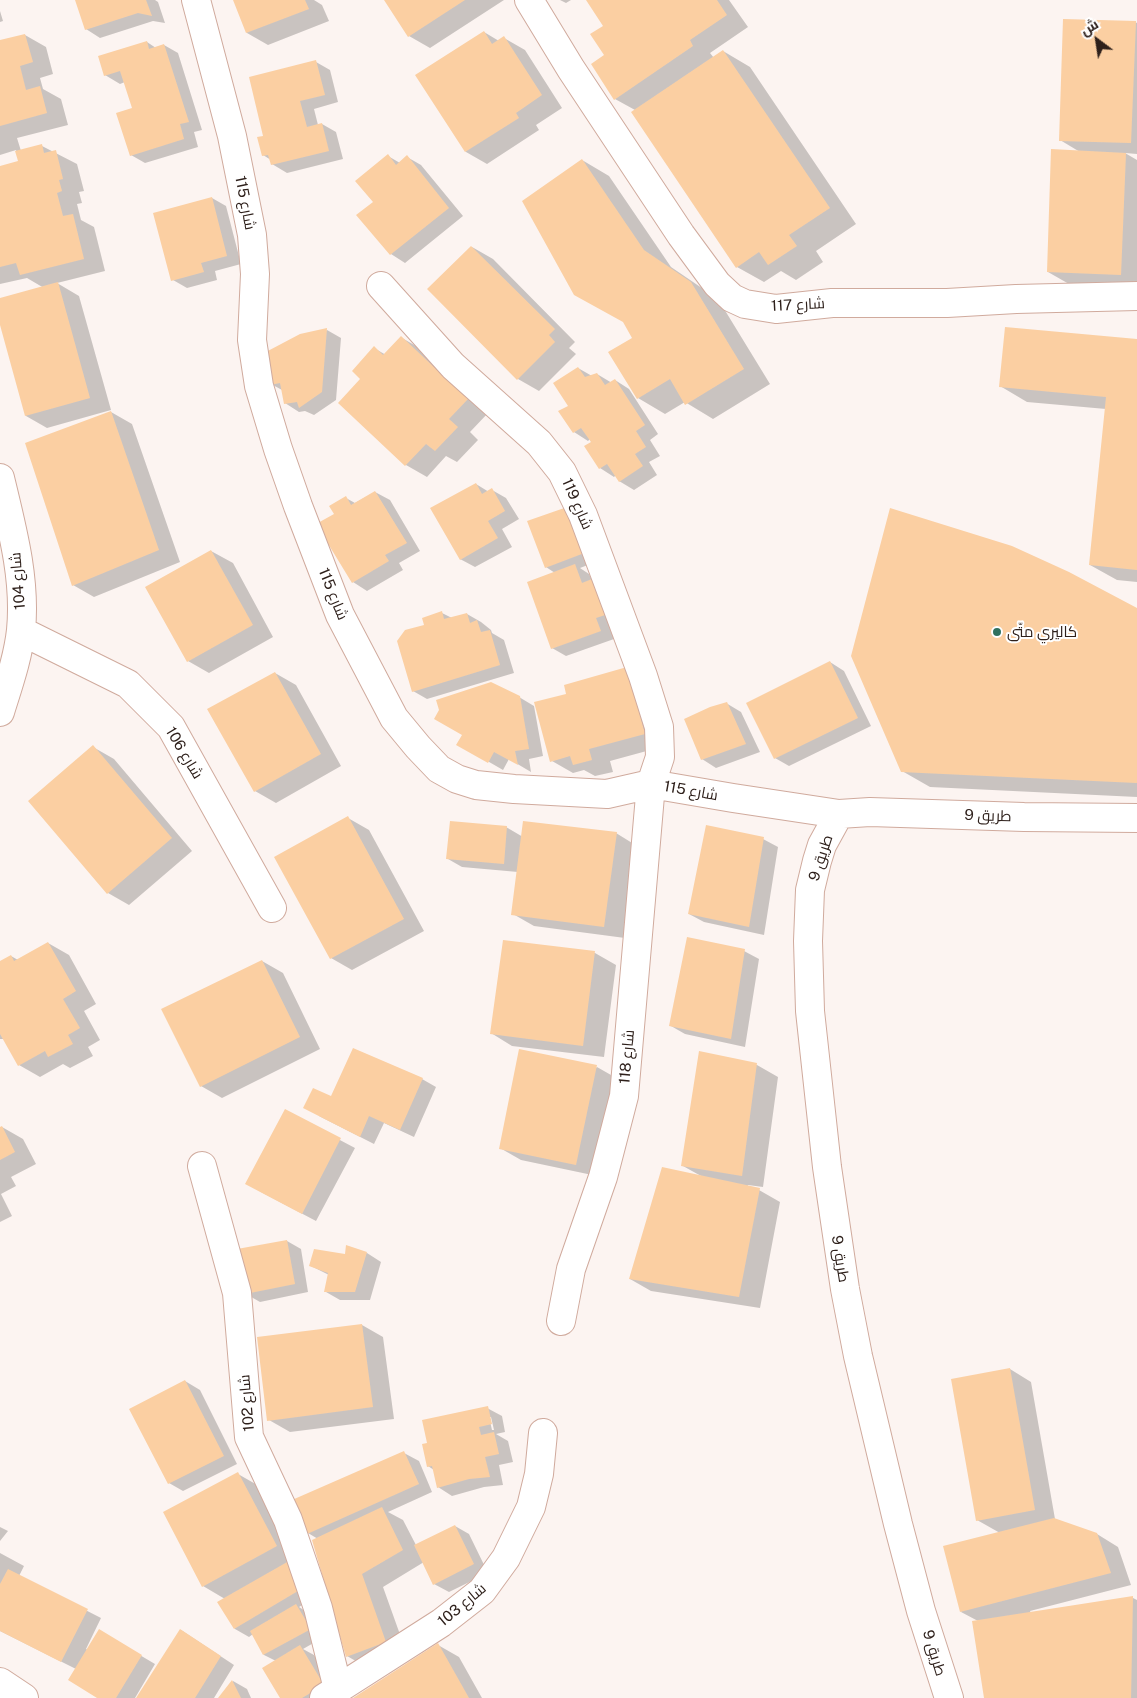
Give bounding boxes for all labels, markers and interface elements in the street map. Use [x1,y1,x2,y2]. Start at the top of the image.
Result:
north arrow [1072,15,1122,65]
text: ش [1077,16,1101,39]
street label: شارع 115 [231,175,259,231]
street label: شارع 117 [771,295,825,315]
street label: شارع 119 [558,476,596,532]
street label: شارع 104 [7,552,29,610]
street label: شارع 115 [314,565,352,623]
place label: كاليري متّى [1007,623,1077,641]
marker: كاليري متّى [991,626,1003,638]
street label: شارع 106 [162,724,206,782]
street label: شارع 115 [663,777,719,805]
street label: 9 طريق [964,806,1012,826]
street label: طريق 9 [805,833,837,883]
street label: شارع 118 [616,1029,638,1085]
street label: طريق 9 [827,1234,853,1284]
street label: شارع 102 [236,1374,258,1432]
street label: شارع 103 [434,1580,490,1630]
street label: طريق 9 [918,1628,950,1678]

